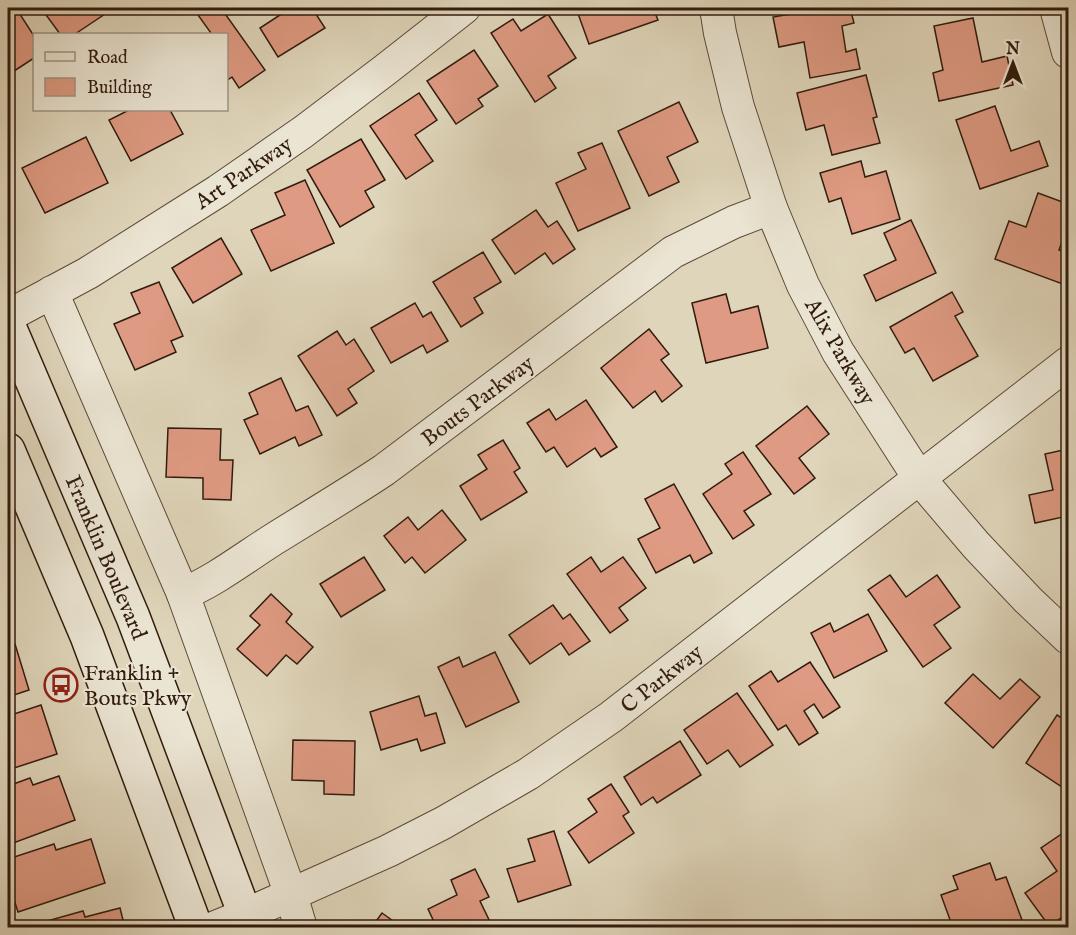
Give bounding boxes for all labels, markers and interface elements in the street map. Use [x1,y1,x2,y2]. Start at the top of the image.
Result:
legend [33,33,228,111]
north arrow [983,33,1043,93]
text: N [1005,40,1020,60]
text: Road [87,47,128,70]
text: Building [87,77,152,100]
street label: Art Parkway [189,131,298,217]
street label: Alix Parkway [797,293,881,410]
street label: Bouts Parkway [416,350,540,453]
street label: Franklin Boulevard [58,471,153,644]
street label: C Parkway [615,639,709,720]
place label: Franklin + Bouts Pkwy [84,660,192,713]
bus stop icon: Franklin + Bouts Pkwy [43,667,79,703]

